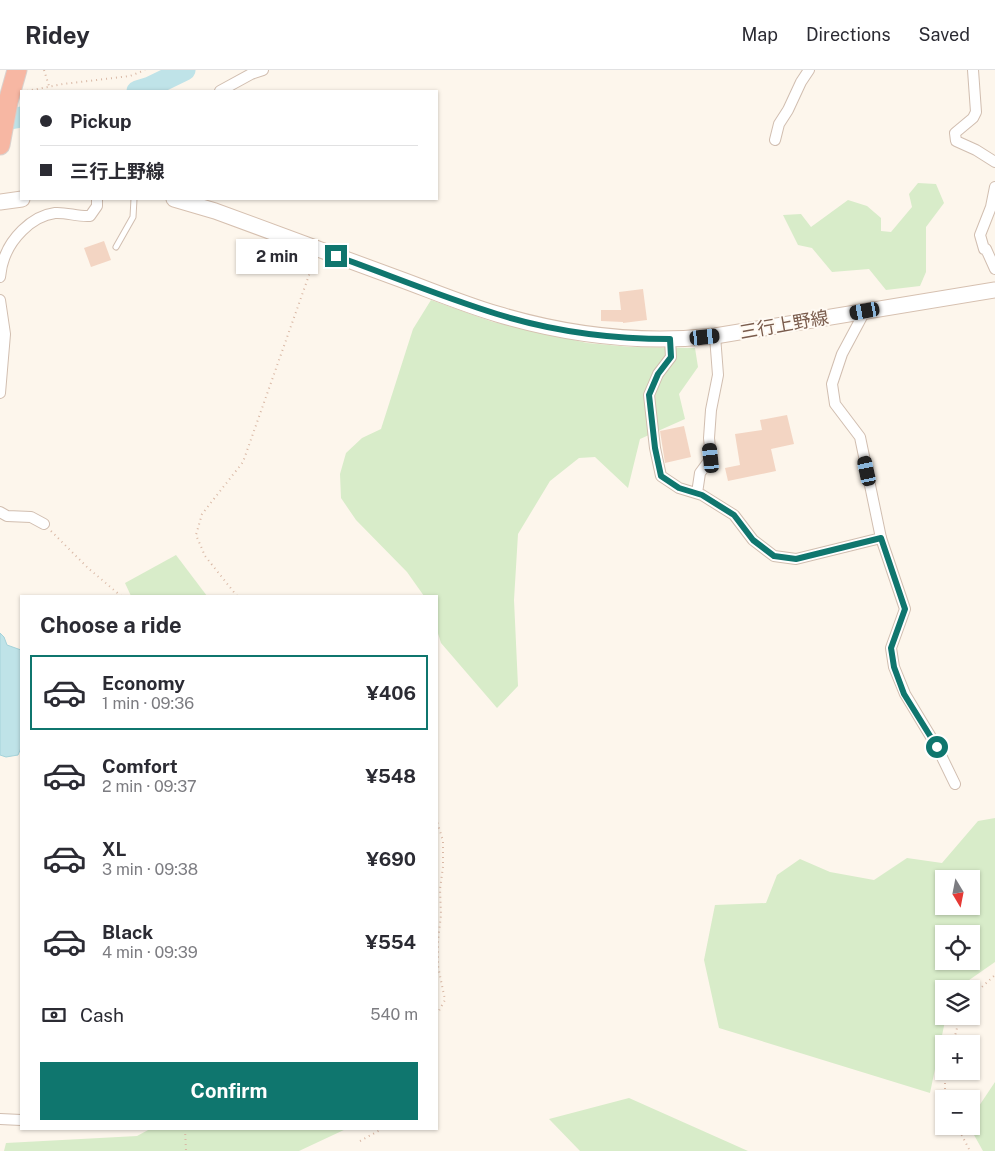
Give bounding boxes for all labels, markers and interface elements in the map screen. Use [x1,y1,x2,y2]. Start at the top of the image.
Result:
text: Ridey [25,21,90,49]
text: Map [741,24,778,45]
text: Directions [806,24,891,45]
text: Saved [919,24,970,45]
text: Pickup [70,110,132,132]
text: 三行上野線 [70,160,165,182]
callout: 2 min [236,238,318,274]
route end [325,245,347,267]
text: 2 min [256,247,298,266]
car [848,301,881,321]
street label: 三行上野線 [738,306,830,343]
car [689,328,720,346]
car [701,442,720,474]
car [856,455,877,487]
text: Choose a ride [40,612,182,638]
icon: car [42,670,87,715]
text: Economy [102,672,185,694]
text: ¥406 [366,682,416,704]
text: 1 min · 09:36 [102,694,194,713]
route start [926,736,948,758]
icon: car [42,753,87,798]
text: Comfort [102,755,178,777]
text: ¥548 [365,765,416,787]
text: 2 min · 09:37 [102,777,197,796]
icon: car [42,836,87,881]
text: XL [102,838,127,860]
text: ¥690 [366,848,416,870]
text: 3 min · 09:38 [102,860,198,879]
north arrow [935,870,980,915]
map controls [935,870,980,1135]
icon: car [42,919,87,964]
text: Black [102,921,153,943]
button: locate [935,925,980,970]
text: ¥554 [365,931,416,953]
text: 4 min · 09:39 [102,943,198,962]
button: layers [935,980,980,1025]
icon: cash [40,1001,68,1029]
text: Cash [80,1004,124,1026]
text: 540 m [370,1005,418,1024]
button: + [935,1035,980,1080]
button: Confirm [40,1062,418,1120]
button: − [935,1090,980,1135]

